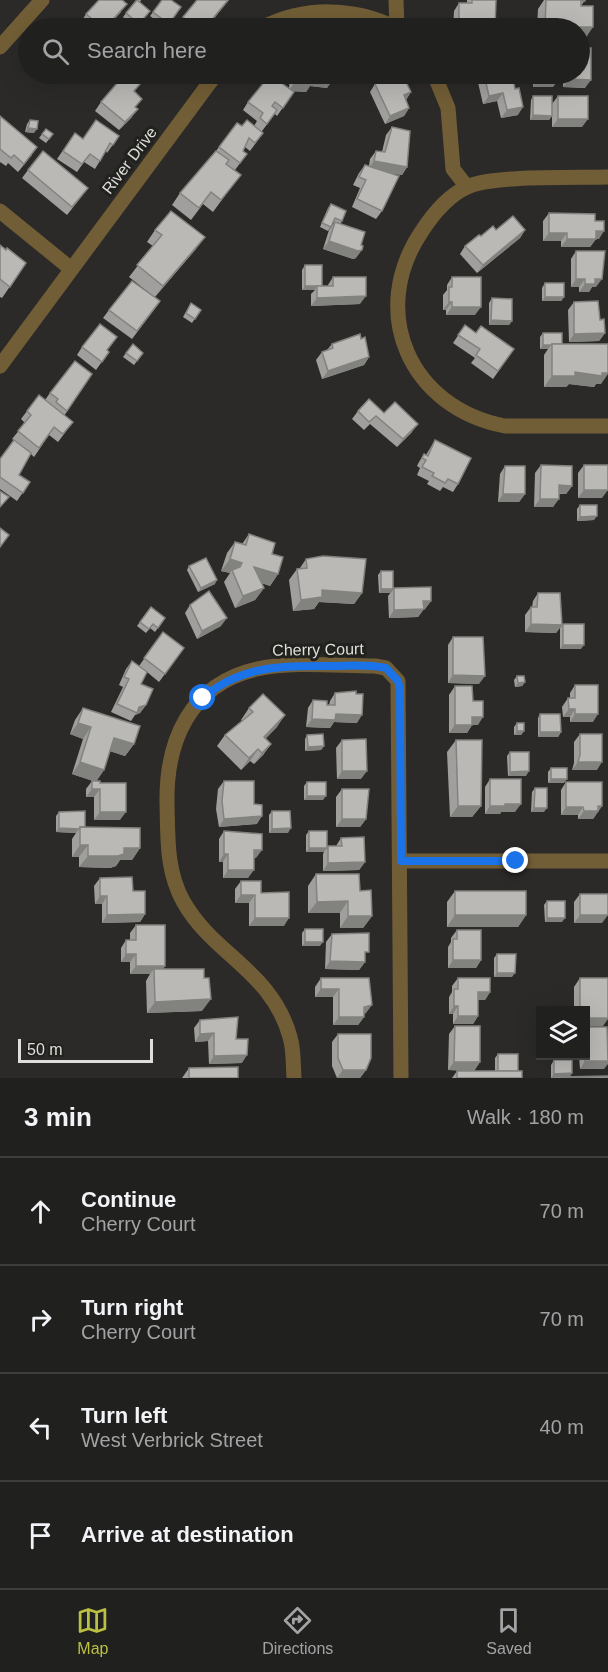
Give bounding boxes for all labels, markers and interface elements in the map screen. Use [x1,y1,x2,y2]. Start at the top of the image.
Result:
search box [18,18,590,84]
icon: search [39,35,72,68]
text: Search here [87,38,207,63]
street label: River Drive [99,124,160,197]
street label: Cherry Court [272,640,364,659]
route start [189,684,215,710]
route end [502,847,528,873]
map controls [536,1006,590,1060]
button: layers [536,1006,590,1060]
scale bar [18,1036,153,1064]
text: 50 m [27,1041,63,1058]
text: 3 min [24,1102,92,1132]
text: Walk · 180 m [467,1106,584,1128]
text: Continue [81,1187,176,1212]
icon: ahead [24,1195,57,1228]
text: 70 m [540,1200,584,1222]
text: Cherry Court [81,1213,195,1235]
text: Turn right [81,1295,183,1320]
icon: right [24,1303,57,1336]
text: 70 m [540,1308,584,1330]
text: Cherry Court [81,1321,195,1343]
text: Turn left [81,1403,167,1428]
icon: left [24,1411,57,1444]
text: 40 m [540,1416,584,1438]
text: West Verbrick Street [81,1429,263,1451]
icon: arrive [24,1519,57,1552]
text: Arrive at destination [81,1522,294,1547]
tab: Map [76,1604,109,1658]
tab: Directions [262,1604,333,1658]
tab: Saved [486,1604,532,1658]

